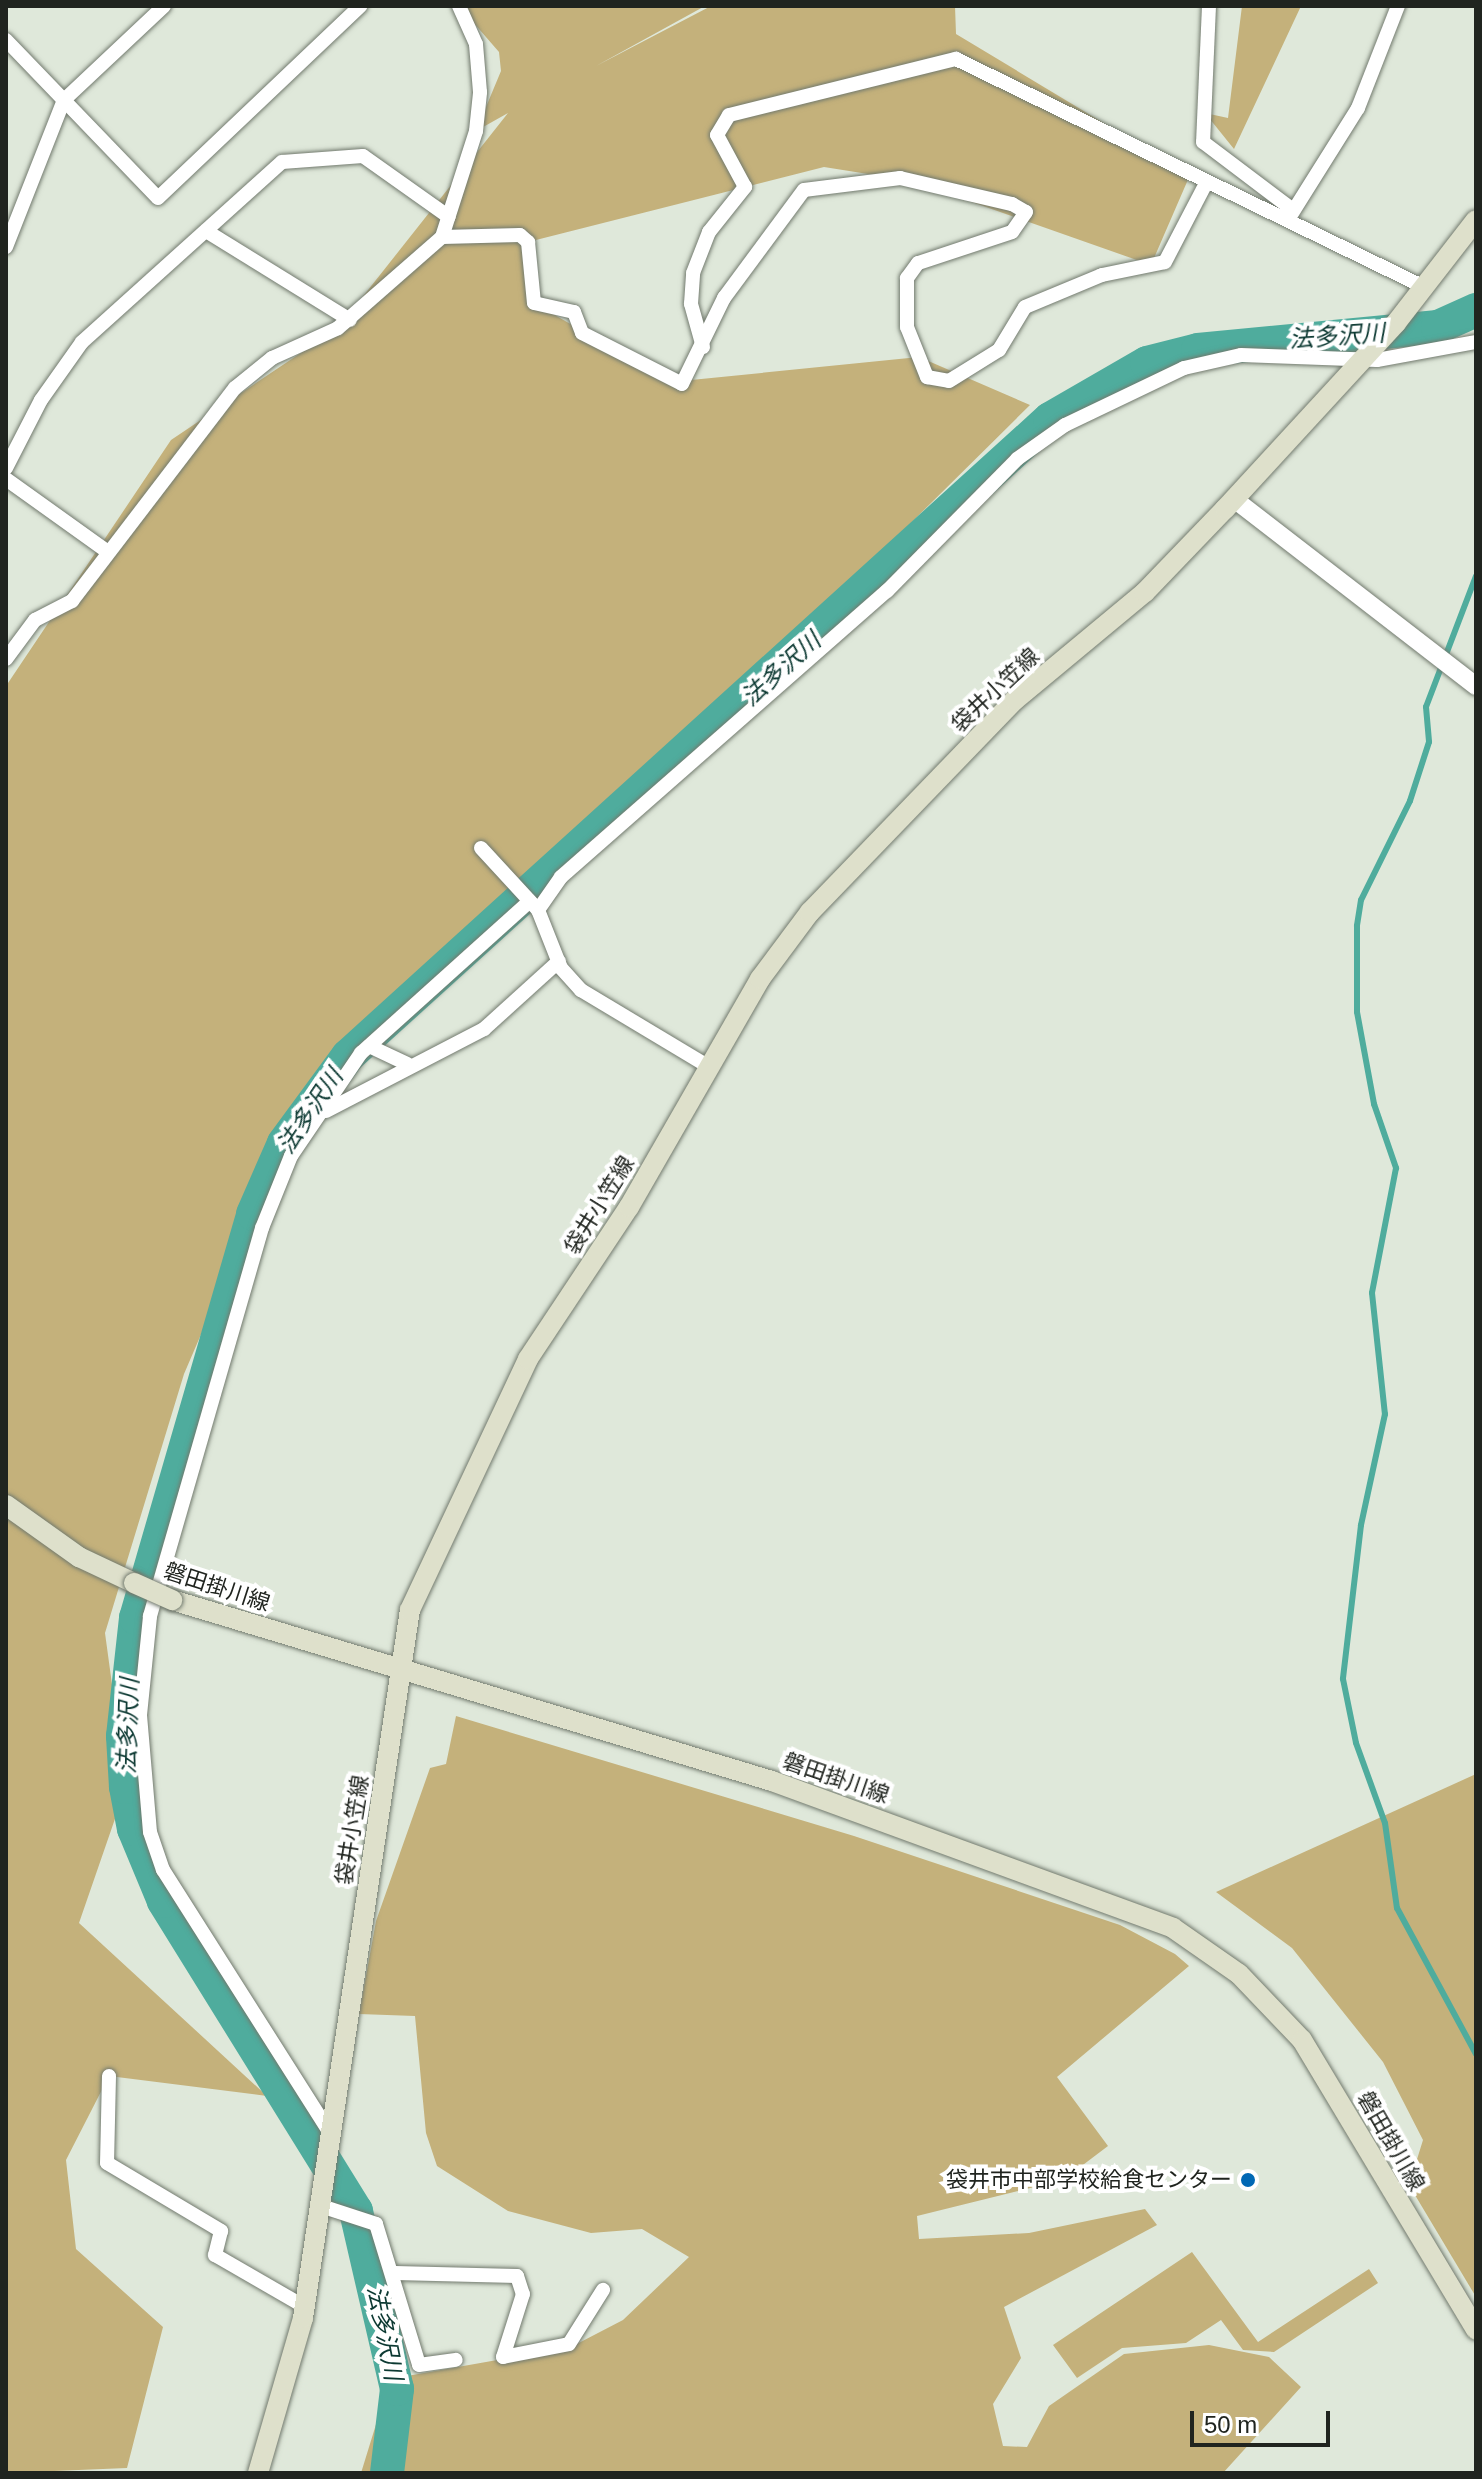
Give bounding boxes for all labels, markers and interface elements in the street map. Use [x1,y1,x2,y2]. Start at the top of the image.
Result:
water label: 法多沢川 [1288,318,1386,354]
water label: 法多沢川 [736,626,826,712]
street label: 袋井小笠線 [946,643,1044,737]
water label: 法多沢川 [271,1063,349,1159]
street label: 袋井小笠線 [559,1151,639,1259]
street label: 磐田掛川線 [161,1557,273,1617]
water label: 法多沢川 [112,1678,144,1774]
street label: 磐田掛川線 [780,1748,892,1808]
street label: 袋井小笠線 [330,1774,374,1886]
street label: 磐田掛川線 [1352,2087,1430,2195]
place label: 袋井市中部学校給食センター [946,2167,1232,2193]
marker: 袋井市中部学校給食センター [1239,2171,1257,2189]
water label: 法多沢川 [362,2283,408,2383]
scale bar [1194,2395,1334,2445]
text: 50 m [1204,2411,1257,2438]

